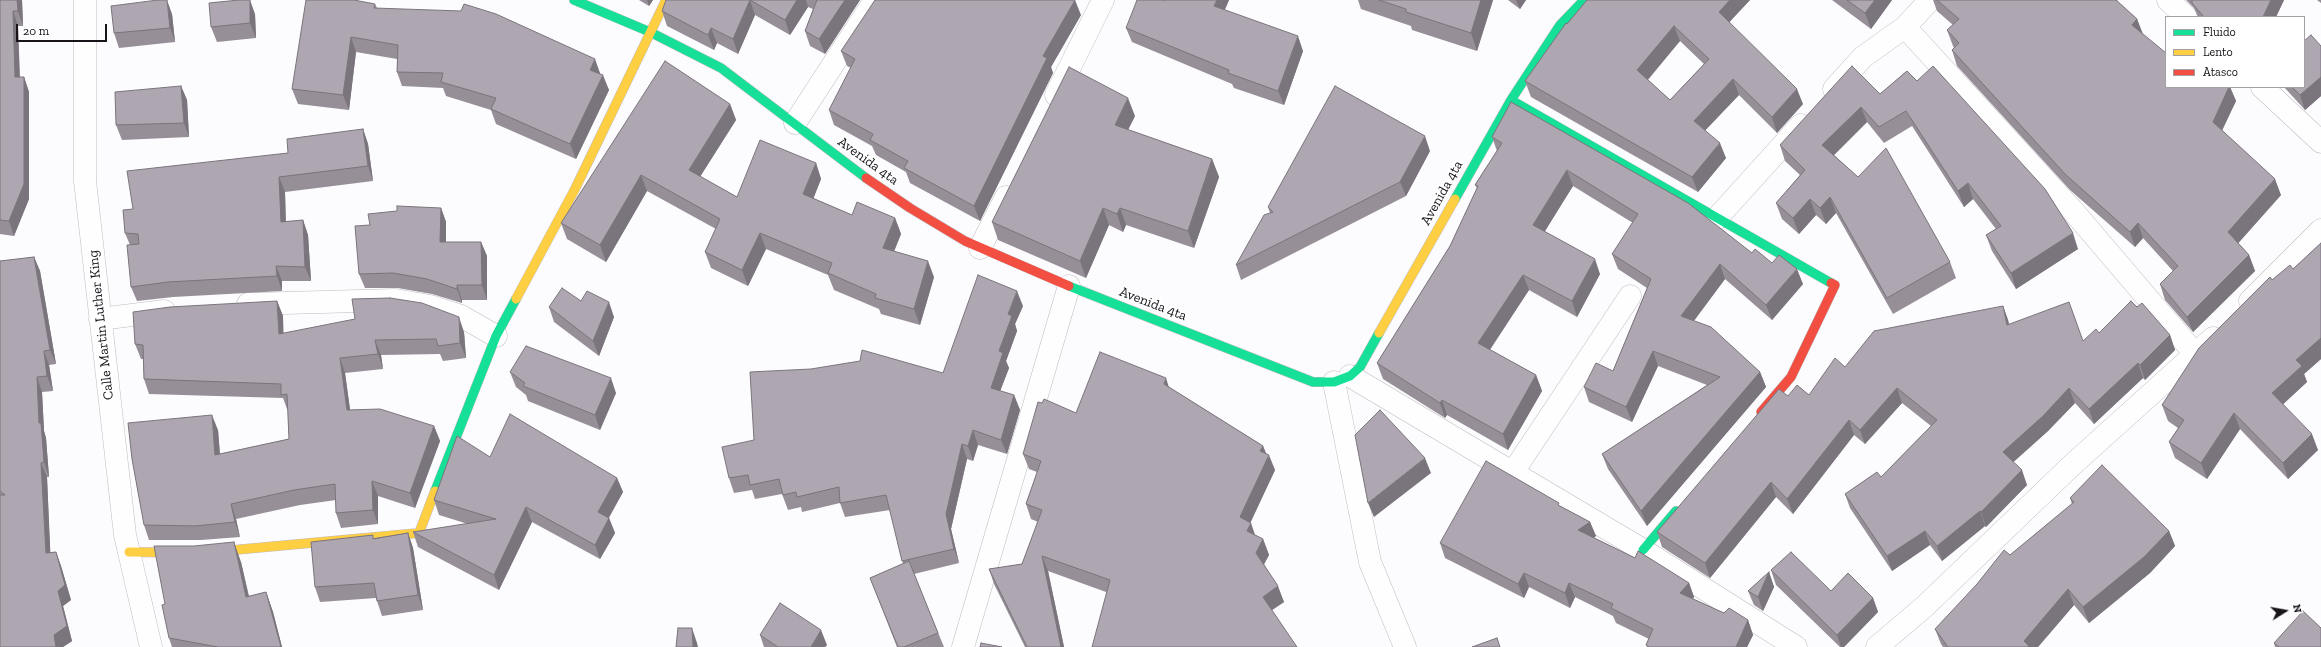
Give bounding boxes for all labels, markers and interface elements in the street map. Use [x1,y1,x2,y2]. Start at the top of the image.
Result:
scale bar [18,16,109,42]
legend [2165,16,2305,88]
text: 20 m [23,24,49,38]
text: Fluido [2203,25,2236,39]
text: Lento [2203,45,2233,59]
text: Atasco [2203,65,2238,79]
street label: Avenida 4ta [834,133,902,189]
street label: Avenida 4ta [1417,158,1467,228]
street label: Calle Martin Luther King [85,249,117,401]
street label: Avenida 4ta [1117,283,1189,325]
north arrow [2265,591,2305,631]
text: N [2290,603,2304,614]

